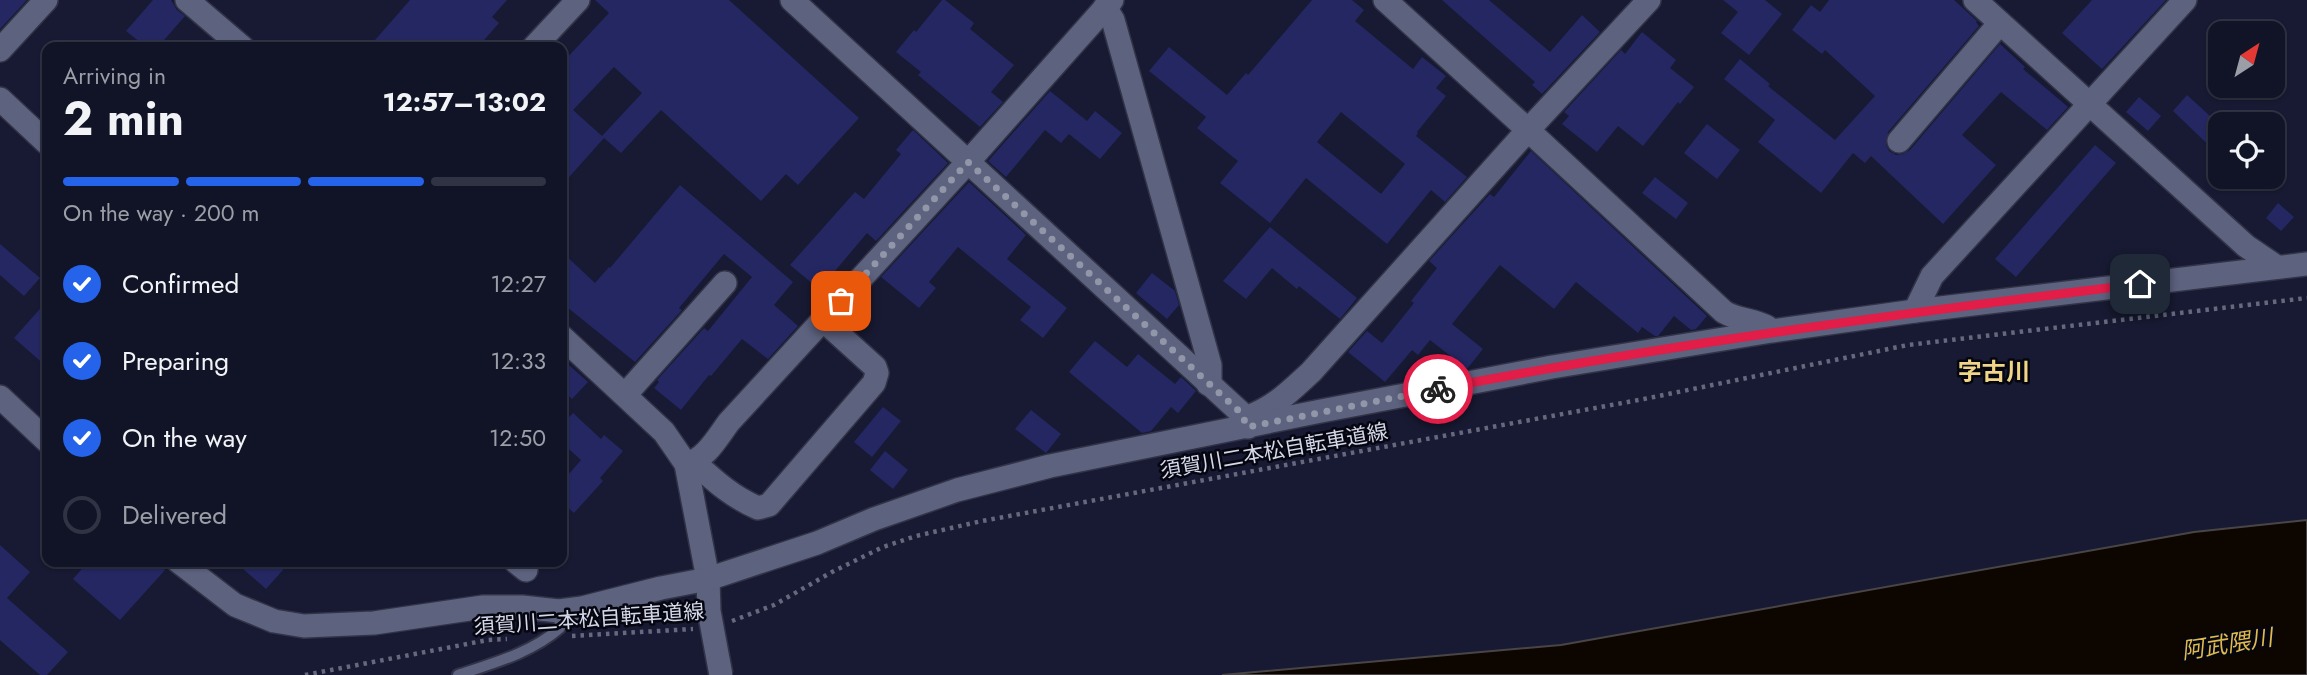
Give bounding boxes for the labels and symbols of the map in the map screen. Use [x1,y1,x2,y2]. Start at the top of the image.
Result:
north arrow [2208,21,2286,98]
pin [2110,254,2170,314]
pin [811,271,871,331]
courier [1403,354,1473,424]
district label: 字古川 [1958,354,2030,389]
street label: 須賀川二本松自転車道線 [1158,416,1390,486]
street label: 須賀川二本松自転車道線 [473,596,705,642]
water label: 阿武隈川 [2179,620,2278,668]

